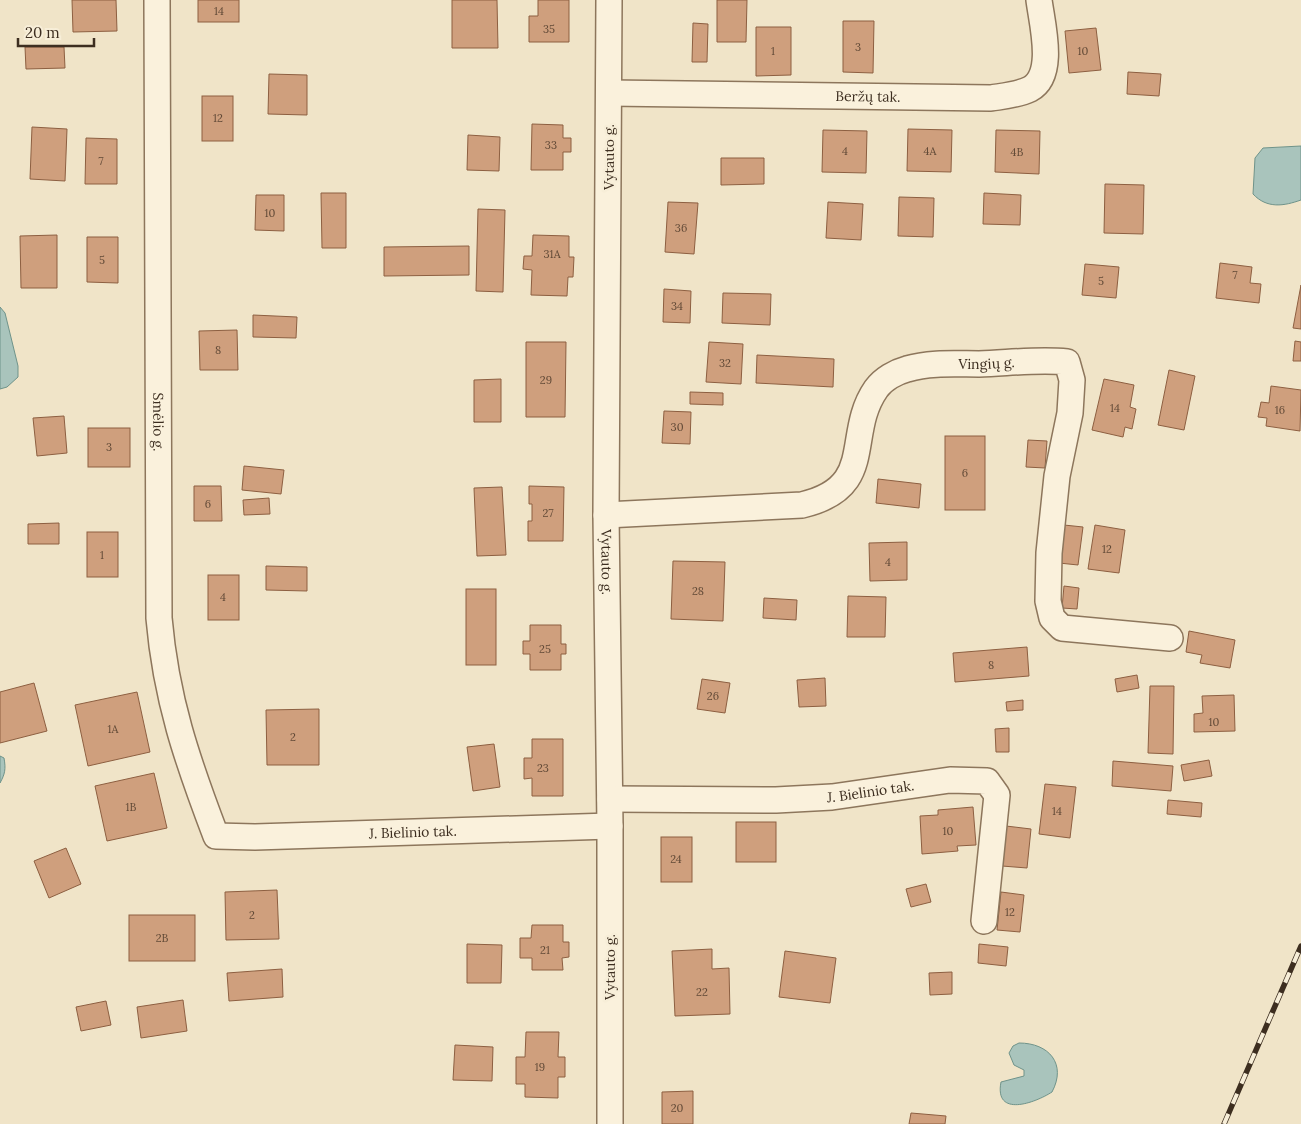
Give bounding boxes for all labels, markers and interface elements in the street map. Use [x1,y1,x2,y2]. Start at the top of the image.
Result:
house number: 14 [214,4,224,18]
scale bar [18,15,94,47]
house number: 35 [543,22,555,36]
text: 20 m [25,23,60,42]
house number: 3 [855,40,861,54]
house number: 1 [771,44,775,58]
house number: 10 [1078,44,1089,58]
street label: Beržų tak. [835,87,901,106]
house number: 12 [213,111,223,125]
street label: Vytauto g. [600,124,618,191]
house number: 33 [545,138,557,152]
house number: 4 [842,144,848,158]
house number: 4A [924,144,938,158]
house number: 4B [1011,145,1024,159]
house number: 7 [98,154,104,168]
house number: 10 [265,206,276,220]
house number: 36 [675,221,687,235]
house number: 31A [543,247,562,261]
house number: 5 [99,253,105,267]
house number: 7 [1232,268,1238,282]
house number: 5 [1098,274,1104,288]
house number: 34 [671,299,683,313]
house number: 8 [215,343,221,357]
street label: Vingių g. [957,353,1015,373]
house number: 32 [719,356,731,370]
house number: 29 [540,373,552,387]
street label: Smėlio g. [149,393,167,451]
house number: 14 [1110,401,1120,415]
house number: 16 [1275,403,1285,417]
house number: 30 [671,420,684,434]
house number: 3 [106,440,112,454]
house number: 6 [962,466,968,480]
house number: 6 [205,497,211,511]
house number: 27 [543,506,553,520]
street label: Vytauto g. [597,528,616,595]
house number: 12 [1102,542,1112,556]
house number: 1 [100,548,104,562]
house number: 4 [885,555,891,569]
house number: 28 [692,584,704,598]
house number: 4 [220,590,226,604]
house number: 25 [539,642,551,656]
house number: 8 [988,658,994,672]
house number: 26 [707,689,719,703]
house number: 10 [1209,715,1220,729]
house number: 1A [107,722,120,736]
house number: 2 [290,730,296,744]
house number: 23 [537,761,549,775]
street label: J. Bielinio tak. [825,776,915,806]
house number: 1B [126,800,137,814]
house number: 14 [1052,804,1062,818]
street label: J. Bielinio tak. [368,822,457,843]
house number: 10 [943,824,954,838]
house number: 24 [670,852,682,866]
house number: 12 [1005,905,1015,919]
house number: 2 [249,908,255,922]
house number: 2B [156,931,169,945]
street label: Vytauto g. [601,934,619,1001]
house number: 21 [540,943,550,957]
house number: 22 [696,985,708,999]
house number: 19 [535,1060,545,1074]
house number: 20 [671,1101,684,1115]

